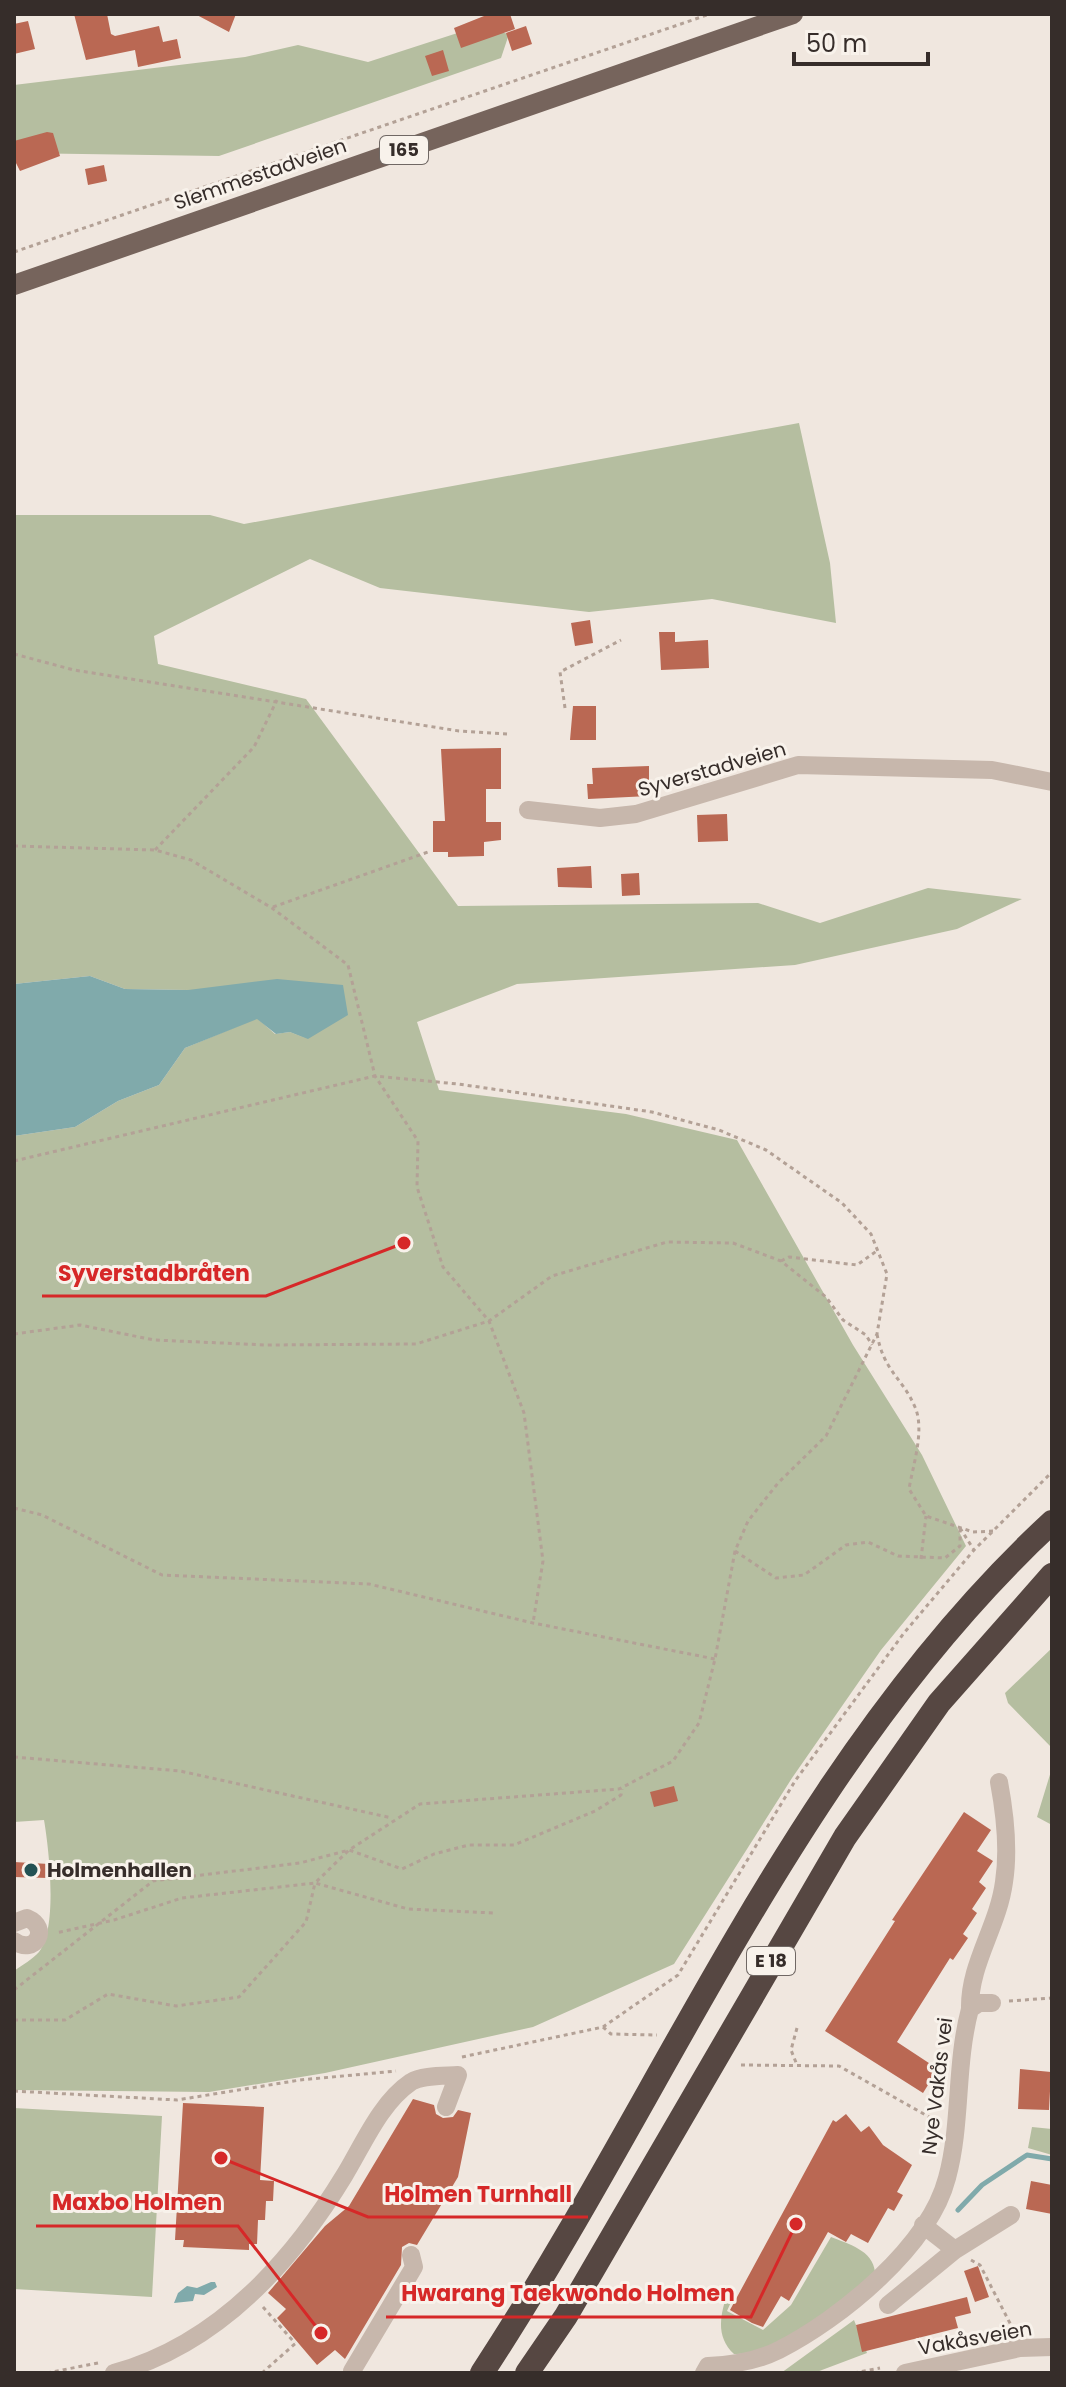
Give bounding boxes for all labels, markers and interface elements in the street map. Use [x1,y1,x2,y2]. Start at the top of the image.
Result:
scale bar [794,16,928,66]
text: 50 m [806,27,867,60]
street label: Slemmestadveien [170,131,350,217]
road number: 165 [380,136,428,164]
street label: Syverstadveien [635,735,789,803]
callout: Syverstadbråten [42,1250,266,1296]
text: Syverstadbråten [58,1258,250,1289]
place label: Holmenhallen [47,1856,192,1884]
marker: Holmenhallen [22,1861,40,1879]
road number: E 18 [747,1947,795,1975]
street label: Nye Vakås vei [915,2016,959,2156]
callout: Holmen Turnhall [368,2171,588,2217]
text: Holmen Turnhall [384,2179,572,2210]
callout: Maxbo Holmen [36,2180,238,2226]
text: Maxbo Holmen [52,2187,222,2218]
callout: Hwarang Taekwondo Holmen [386,2271,751,2317]
text: Hwarang Taekwondo Holmen [401,2278,735,2309]
street label: Vakåsveien [916,2314,1034,2362]

